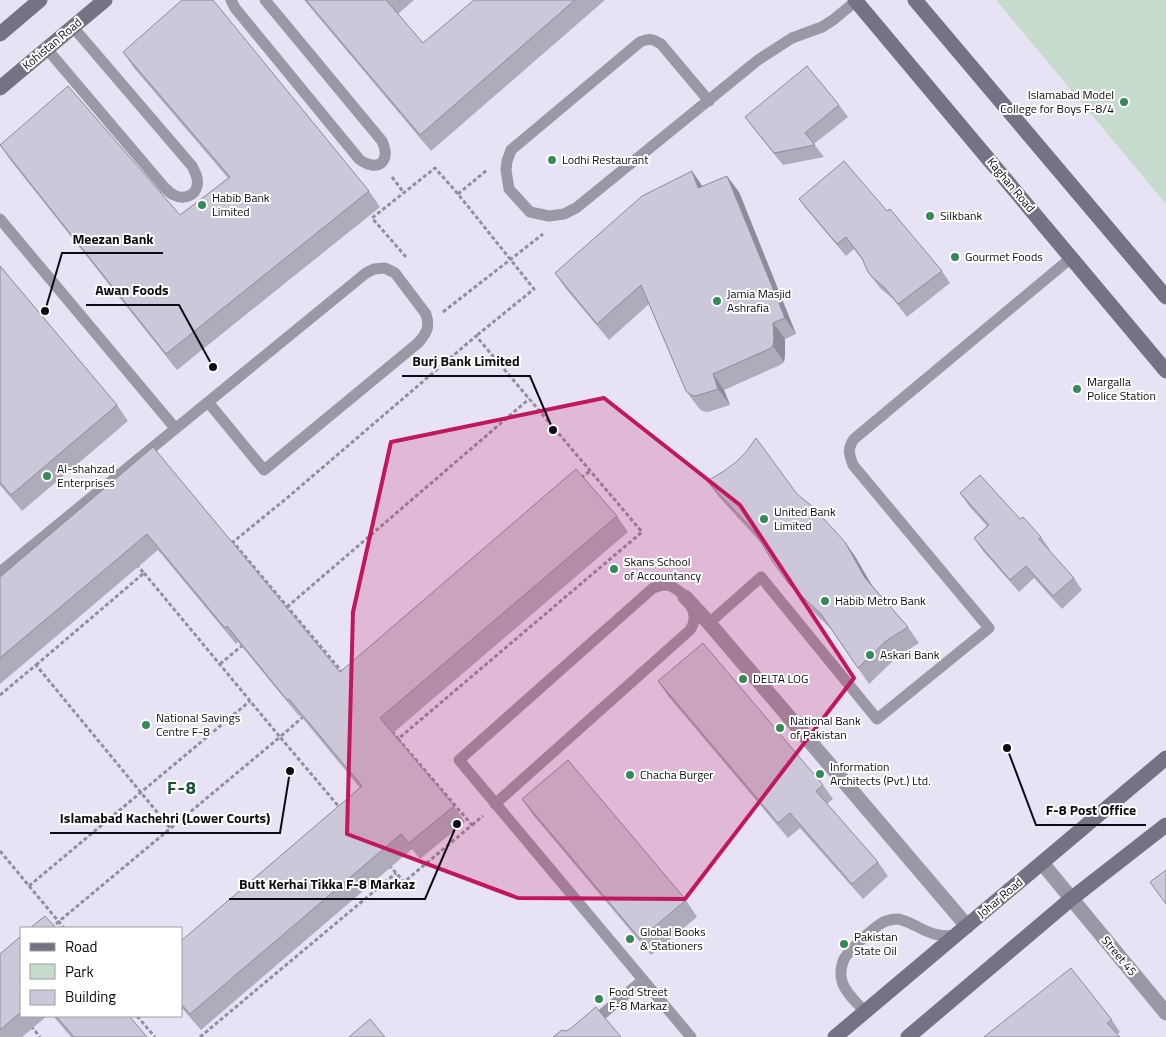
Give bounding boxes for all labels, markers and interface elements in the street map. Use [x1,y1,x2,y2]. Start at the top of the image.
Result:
street label: Kohistan Road [18,13,86,74]
place label: Islamabad Model College for Boys F-8/4 [1000,85,1114,118]
marker: Islamabad Model College for Boys F-8/4 [1118,96,1130,108]
place label: Lodhi Restaurant [562,150,649,169]
street label: Kaghan Road [983,153,1040,216]
marker: Lodhi Restaurant [546,154,558,166]
place label: Habib Bank Limited [212,188,270,221]
marker: Habib Bank Limited [196,199,208,211]
place label: Silkbank [940,206,982,225]
marker: Silkbank [924,210,936,222]
callout: Meezan Bank [62,224,163,253]
text: Meezan Bank [72,228,154,249]
place label: Gourmet Foods [965,247,1043,266]
marker: Gourmet Foods [949,251,961,263]
callout: Awan Foods [86,276,179,305]
text: Awan Foods [95,279,169,300]
place label: Jamia Masjid Ashrafia [727,284,791,317]
marker: Jamia Masjid Ashrafia [711,295,723,307]
callout: Burj Bank Limited [402,347,530,376]
text: Burj Bank Limited [412,350,520,371]
place label: Margalla Police Station [1087,372,1156,405]
marker: Margalla Police Station [1071,383,1083,395]
place label: Al-shahzad Enterprises [57,459,115,492]
marker: Al-shahzad Enterprises [41,470,53,482]
place label: United Bank Limited [774,502,836,535]
marker: United Bank Limited [758,513,770,525]
place label: Skans School of Accountancy [624,552,701,585]
marker: Skans School of Accountancy [608,563,620,575]
place label: Habib Metro Bank [835,591,926,610]
marker: Habib Metro Bank [819,595,831,607]
place label: Askari Bank [880,645,940,664]
marker: Askari Bank [864,649,876,661]
place label: DELTA LOG [753,669,808,688]
marker: DELTA LOG [737,673,749,685]
place label: National Savings Centre F-8 [156,708,241,741]
place label: National Bank of Pakistan [790,711,861,744]
marker: National Savings Centre F-8 [140,719,152,731]
marker: National Bank of Pakistan [774,722,786,734]
place label: Information Architects (Pvt.) Ltd. [830,757,931,790]
place label: Chacha Burger [640,765,714,784]
marker: Information Architects (Pvt.) Ltd. [814,768,826,780]
marker: Chacha Burger [624,769,636,781]
district label: F-8 [167,774,197,801]
callout: F-8 Post Office [1036,796,1146,825]
text: F-8 Post Office [1046,799,1136,820]
callout: Islamabad Kachehri (Lower Courts) [50,804,280,833]
text: Islamabad Kachehri (Lower Courts) [60,807,270,828]
callout: Butt Kerhai Tikka F-8 Markaz [229,870,425,899]
text: Butt Kerhai Tikka F-8 Markaz [239,873,415,894]
street label: Johar Road [973,873,1027,923]
place label: Global Books & Stationers [640,922,706,955]
legend [20,927,182,1017]
place label: Pakistan State Oil [854,927,898,960]
street label: Street 45 [1097,932,1142,980]
marker: Global Books & Stationers [624,933,636,945]
text: Road [65,935,97,958]
marker: Pakistan State Oil [838,938,850,950]
text: Park [65,960,94,983]
place label: Food Street F-8 Markaz [609,982,668,1015]
text: Building [65,985,116,1008]
marker: Food Street F-8 Markaz [593,993,605,1005]

